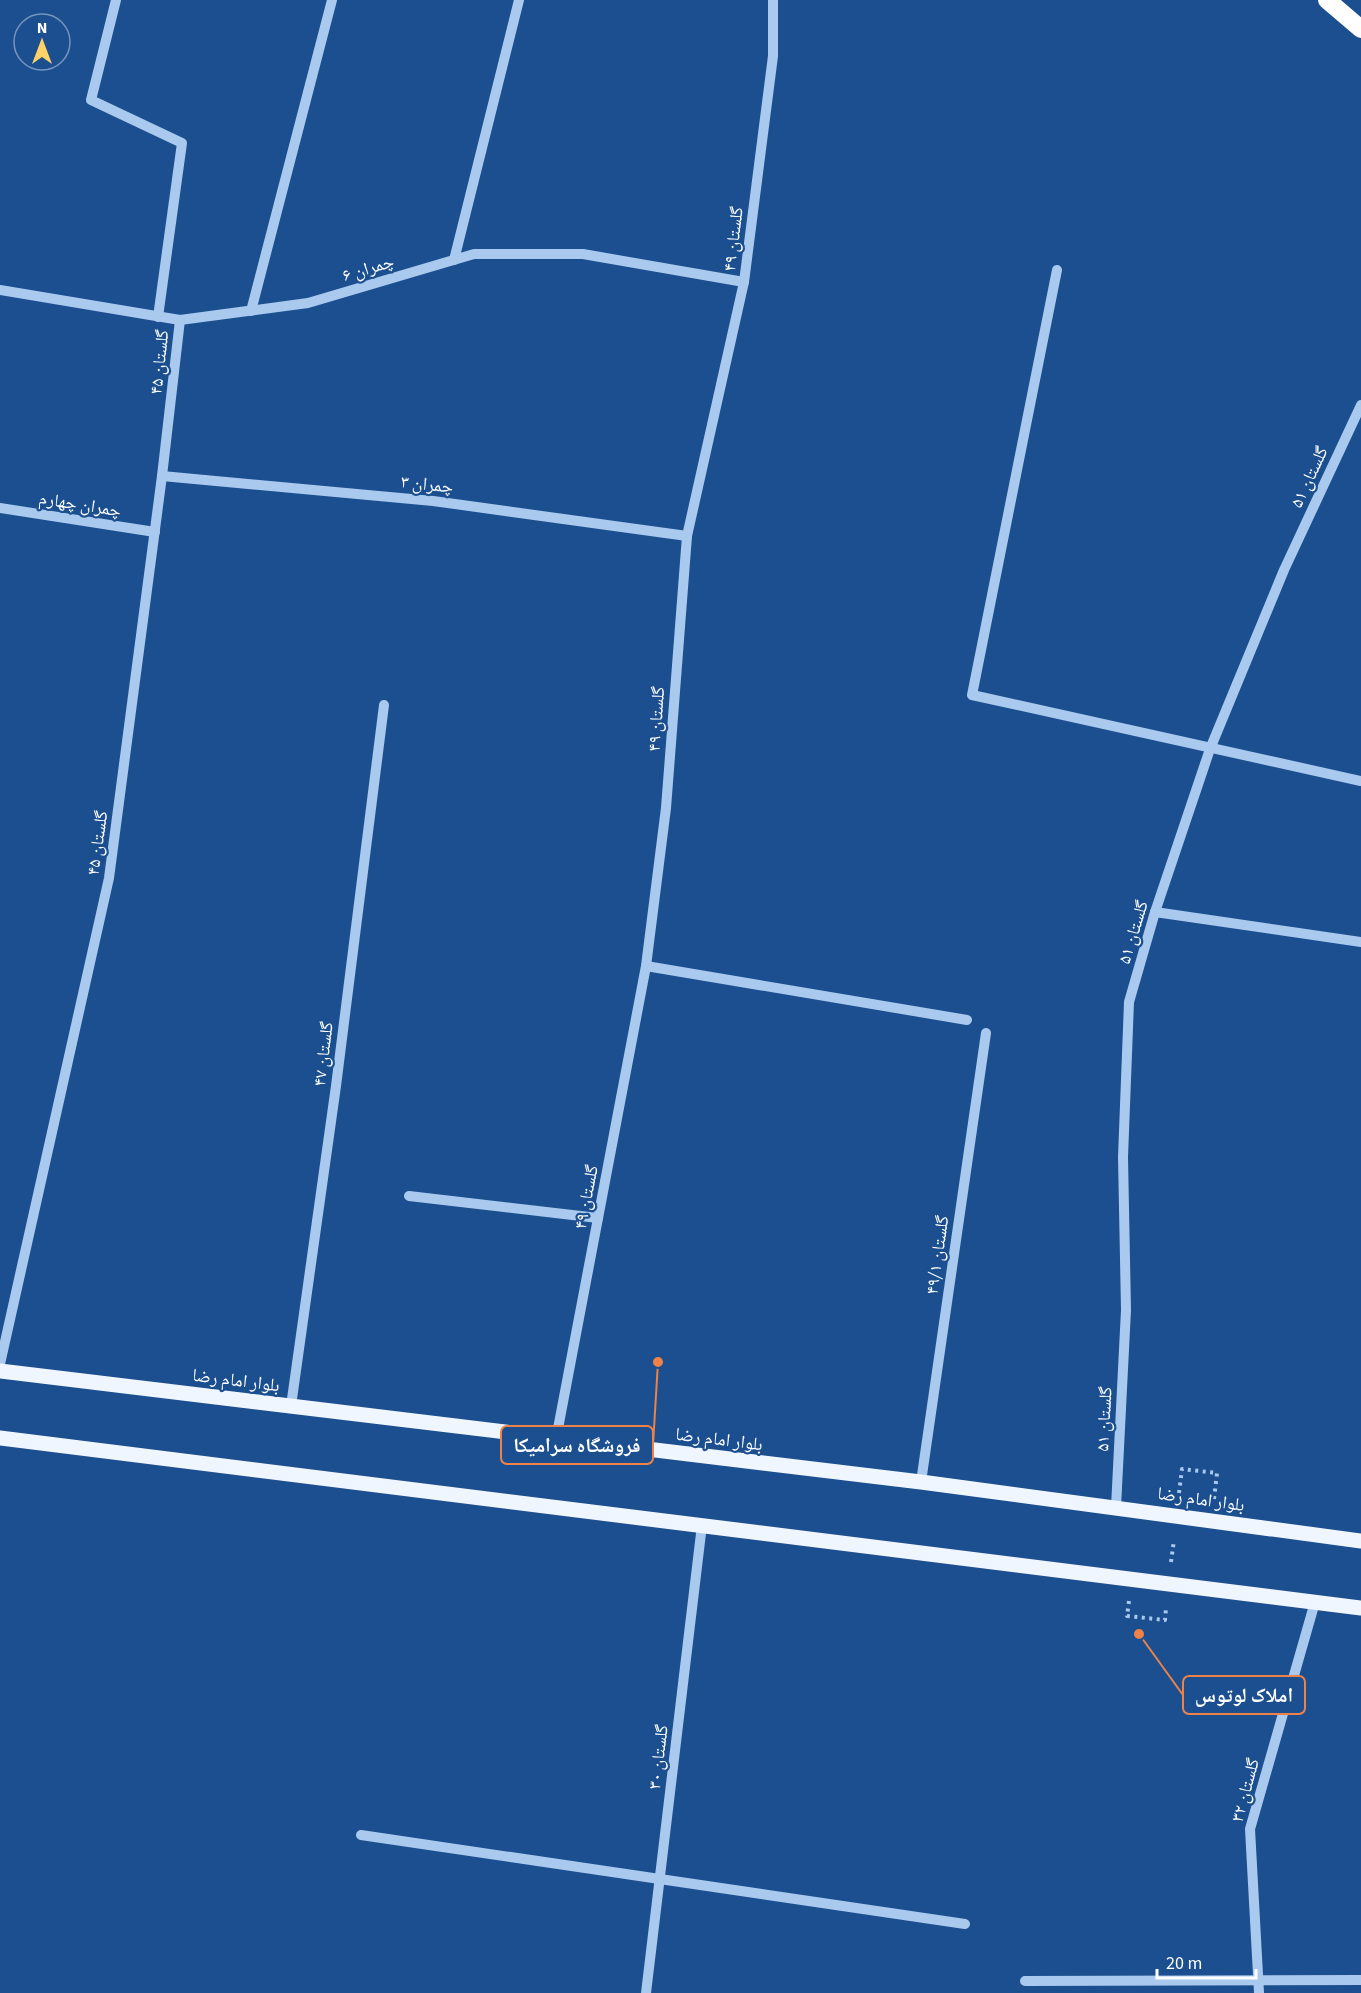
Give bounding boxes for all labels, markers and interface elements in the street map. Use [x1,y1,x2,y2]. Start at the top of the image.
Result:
north arrow [12,12,72,72]
text: N [37,17,47,39]
street label: گلستان ۴۹ [717,205,750,273]
street label: چمران ۶ [339,249,397,288]
street label: گلستان ۴۵ [144,328,175,396]
street label: گلستان ۵۱ [1284,442,1335,512]
street label: چمران ۳ [399,469,454,500]
street label: چمران چهارم [37,486,123,523]
street label: گلستان ۴۹ [642,685,671,752]
street label: گلستان ۴۵ [81,809,114,877]
street label: گلستان ۵۱ [1112,897,1155,967]
street label: گلستان ۴۷ [307,1020,340,1088]
street label: گلستان ۴۹ [568,1162,605,1231]
street label: گلستان ۴۹/۱ [920,1213,955,1296]
street label: بلوار امام رضا [191,1363,281,1398]
street label: گلستان ۵۱ [1090,1385,1119,1452]
street label: بلوار امام رضا [674,1422,764,1457]
callout: فروشگاه سراميكا [501,1426,653,1464]
text: فروشگاه سراميكا [513,1432,641,1460]
street label: بلوار امام رضا [1156,1481,1246,1518]
callout: املاک لوتوس [1183,1676,1305,1714]
text: املاک لوتوس [1195,1682,1293,1710]
street label: گلستان ۳۰ [642,1723,675,1791]
street label: گلستان ۳۲ [1225,1755,1266,1825]
scale bar [1157,1942,1256,1980]
text: 20 m [1166,1951,1202,1976]

